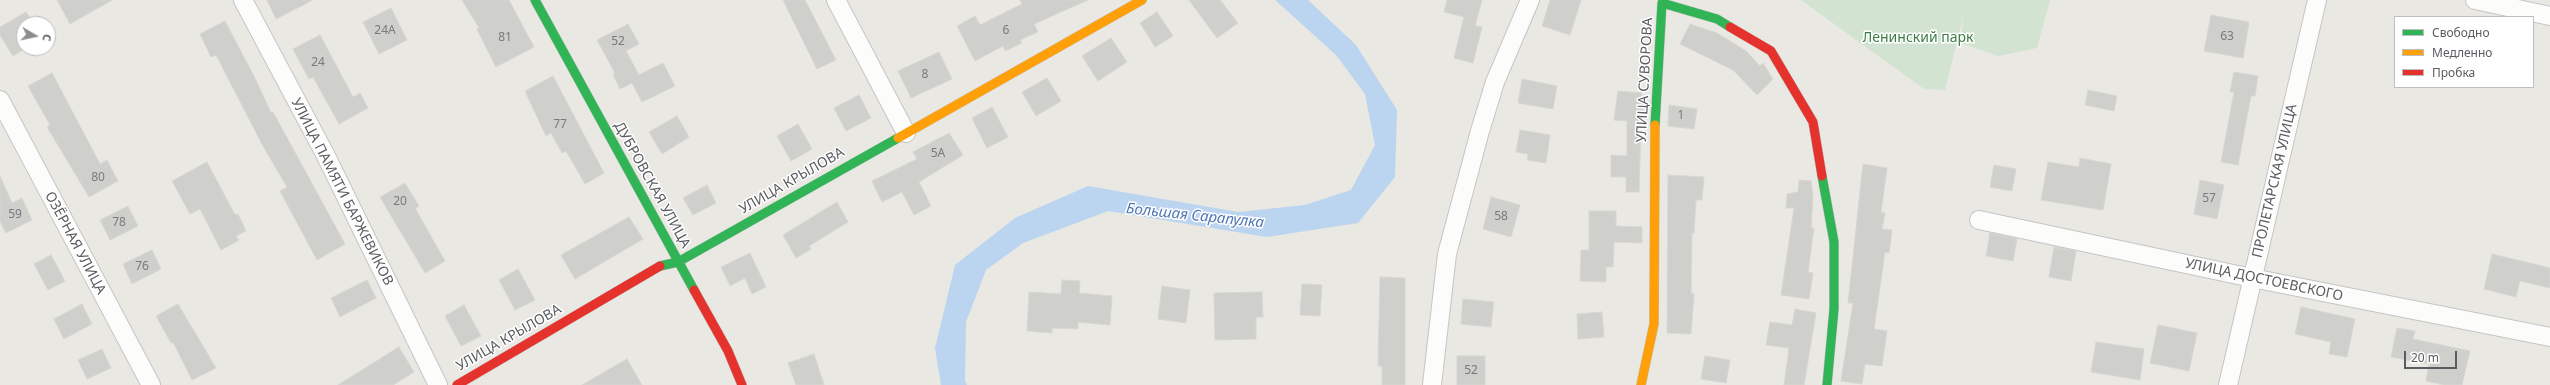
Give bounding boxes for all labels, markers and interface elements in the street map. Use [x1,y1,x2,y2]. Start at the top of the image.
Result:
north arrow [16,16,56,56]
legend [2394,16,2534,88]
street label: УЛИЦА СУВОРОВА [1633,17,1657,143]
house number: 24А [374,24,396,38]
house number: 6 [1003,24,1009,38]
text: Свободно [2432,24,2490,41]
park label: Ленинский парк [1863,30,1973,46]
house number: 63 [2220,30,2234,44]
house number: 81 [498,31,512,45]
text: С [39,33,55,42]
house number: 52 [611,35,625,49]
text: Медленно [2432,44,2492,61]
house number: 24 [311,56,325,70]
text: Пробка [2432,64,2475,81]
house number: 8 [922,68,928,82]
street label: УЛИЦА ПАМЯТИ БАРЖЕВИКОВ [287,96,397,288]
street label: ПРОЛЕТАРСКАЯ УЛИЦА [2249,103,2301,259]
house number: 1 [1678,109,1684,123]
house number: 77 [553,118,567,132]
street label: ДУБРОВСКАЯ УЛИЦА [610,119,694,251]
street label: УЛИЦА КРЫЛОВА [737,144,847,218]
house number: 5А [931,147,945,161]
house number: 80 [91,171,105,185]
street label: ОЗЁРНАЯ УЛИЦА [41,189,109,297]
house number: 57 [2202,192,2216,206]
house number: 20 [393,195,407,209]
water label: Большая Сарапулка [1125,200,1265,232]
house number: 59 [8,208,22,222]
house number: 58 [1494,210,1508,224]
house number: 78 [112,216,126,230]
street label: УЛИЦА ДОСТОЕВСКОГО [2183,255,2345,305]
house number: 76 [135,260,149,274]
street label: УЛИЦА КРЫЛОВА [454,301,564,375]
scale bar [2406,343,2459,369]
text: 20 m [2411,349,2439,366]
house number: 52 [1464,364,1478,378]

